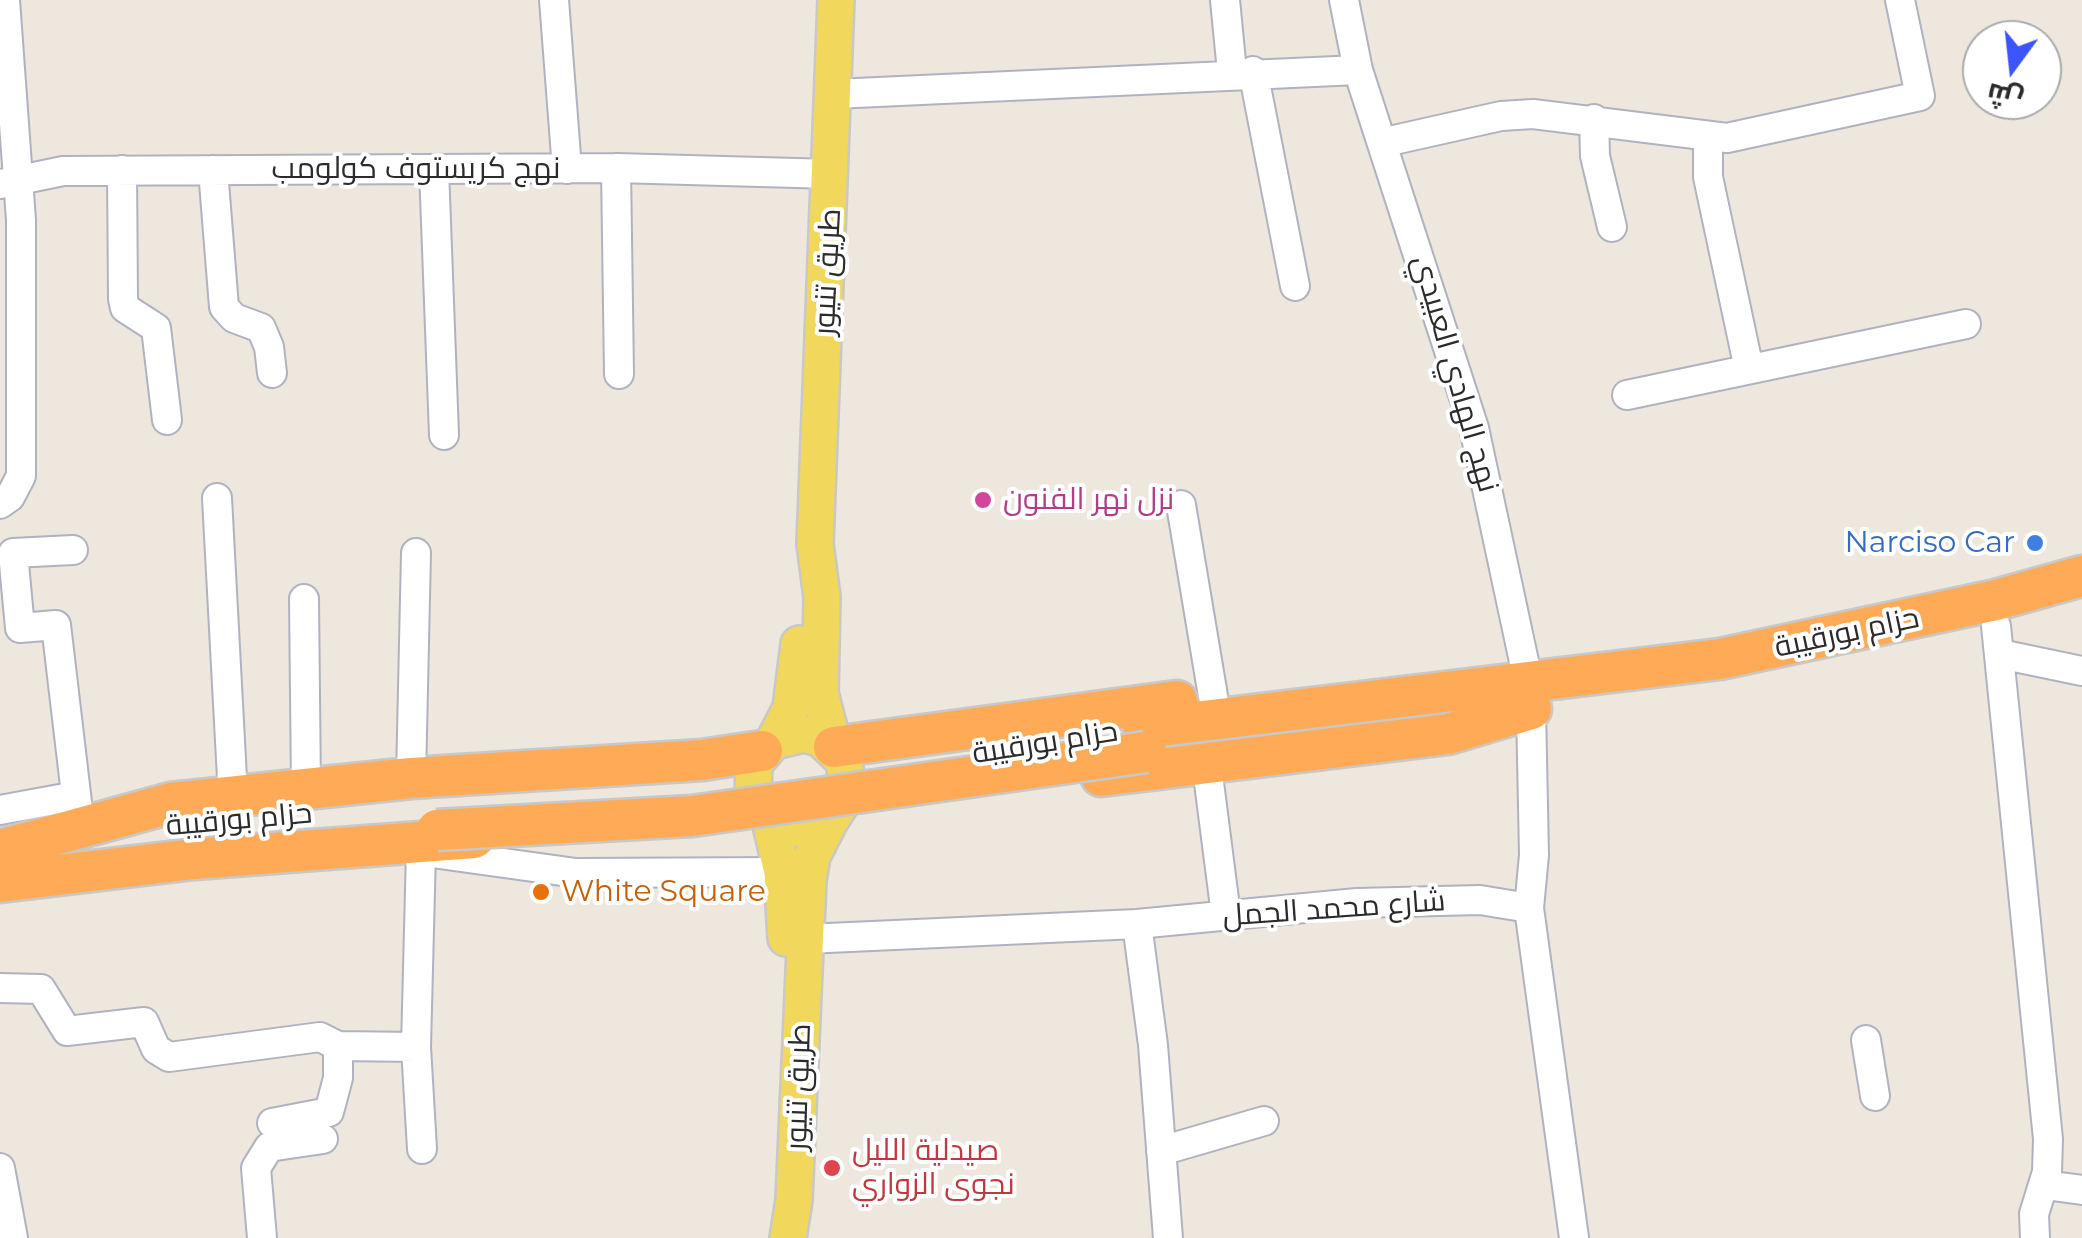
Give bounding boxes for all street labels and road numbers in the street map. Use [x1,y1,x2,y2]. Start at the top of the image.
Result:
street label: نهج كريستوف كولومب [272,151,560,187]
street label: طريق تنيور [807,208,849,336]
street label: نهج الهادي العبيدي [1404,251,1506,497]
street label: حزام بورقيبة [1771,600,1923,666]
street label: حزام بورقيبة [970,714,1120,772]
street label: حزام بورقيبة [164,796,314,844]
street label: شارع محمد الجمل [1221,883,1447,935]
street label: طريق تنيور [779,1023,819,1151]

